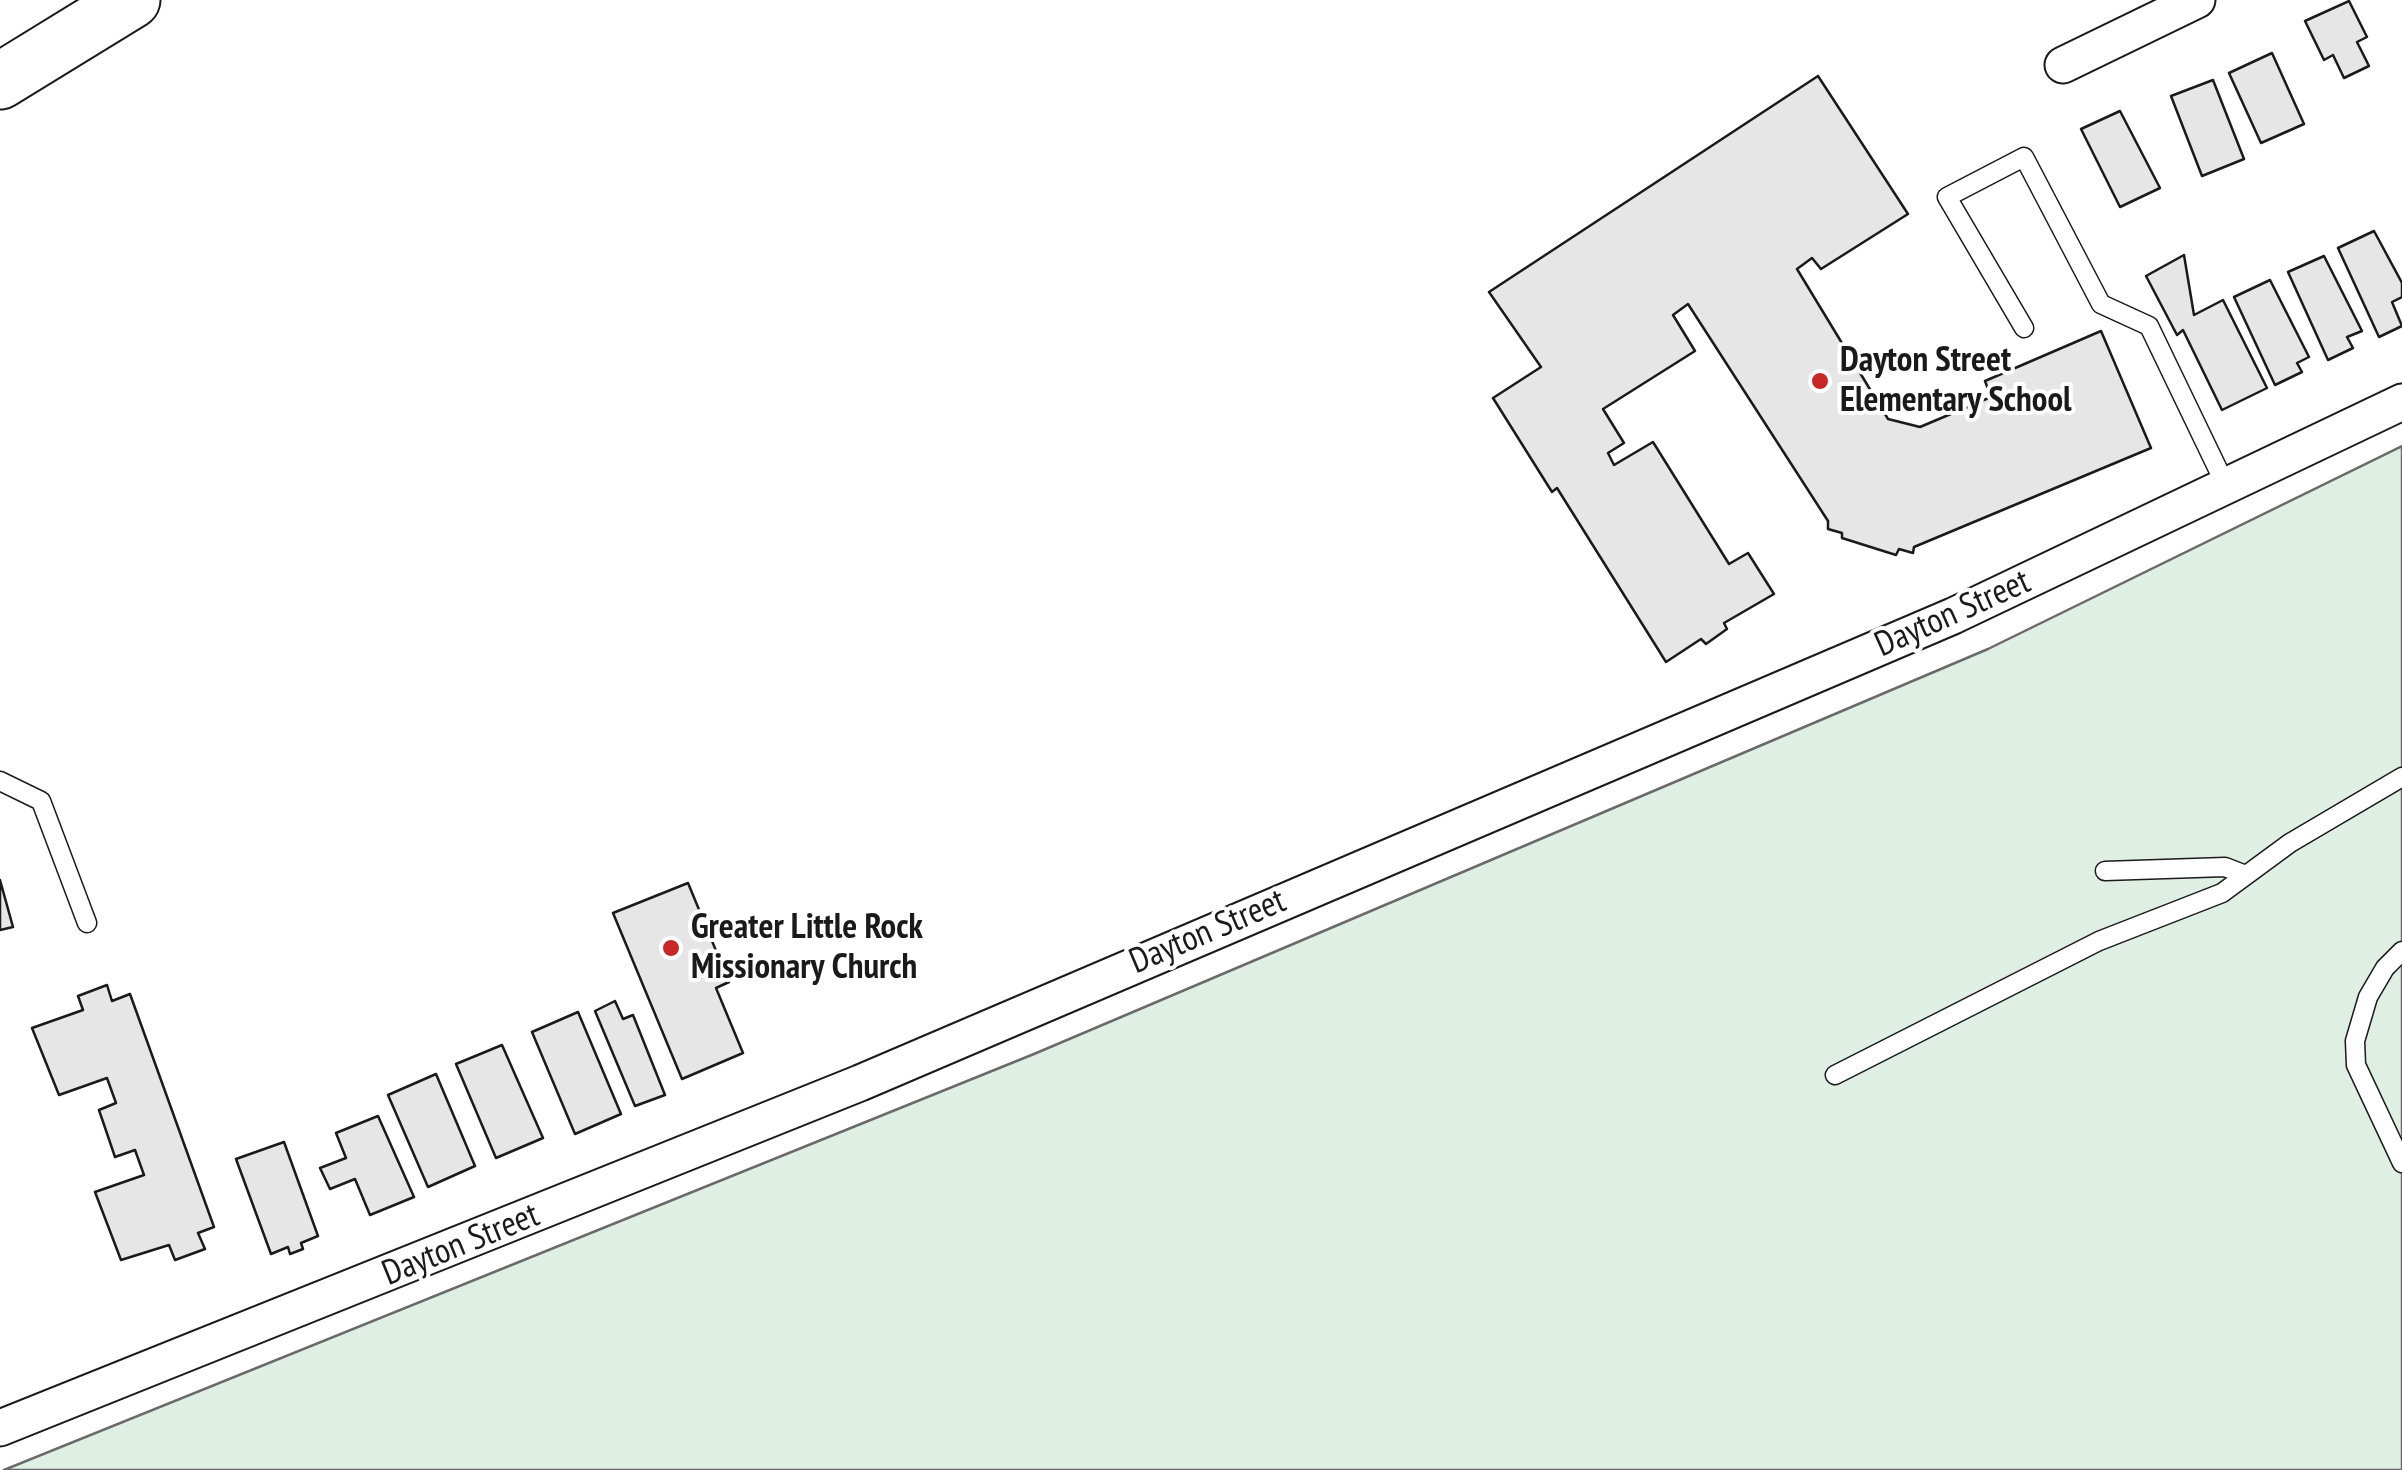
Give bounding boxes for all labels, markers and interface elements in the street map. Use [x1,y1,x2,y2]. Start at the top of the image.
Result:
place label: Dayton Street Elementary School [1840,340,2071,422]
marker: Dayton Street Elementary School [1809,370,1831,392]
street label: Dayton Street [1869,561,2037,667]
street label: Dayton Street [1124,880,1292,984]
place label: Greater Little Rock Missionary Church [691,907,923,989]
marker: Greater Little Rock Missionary Church [660,937,682,959]
street label: Dayton Street [377,1195,545,1295]

